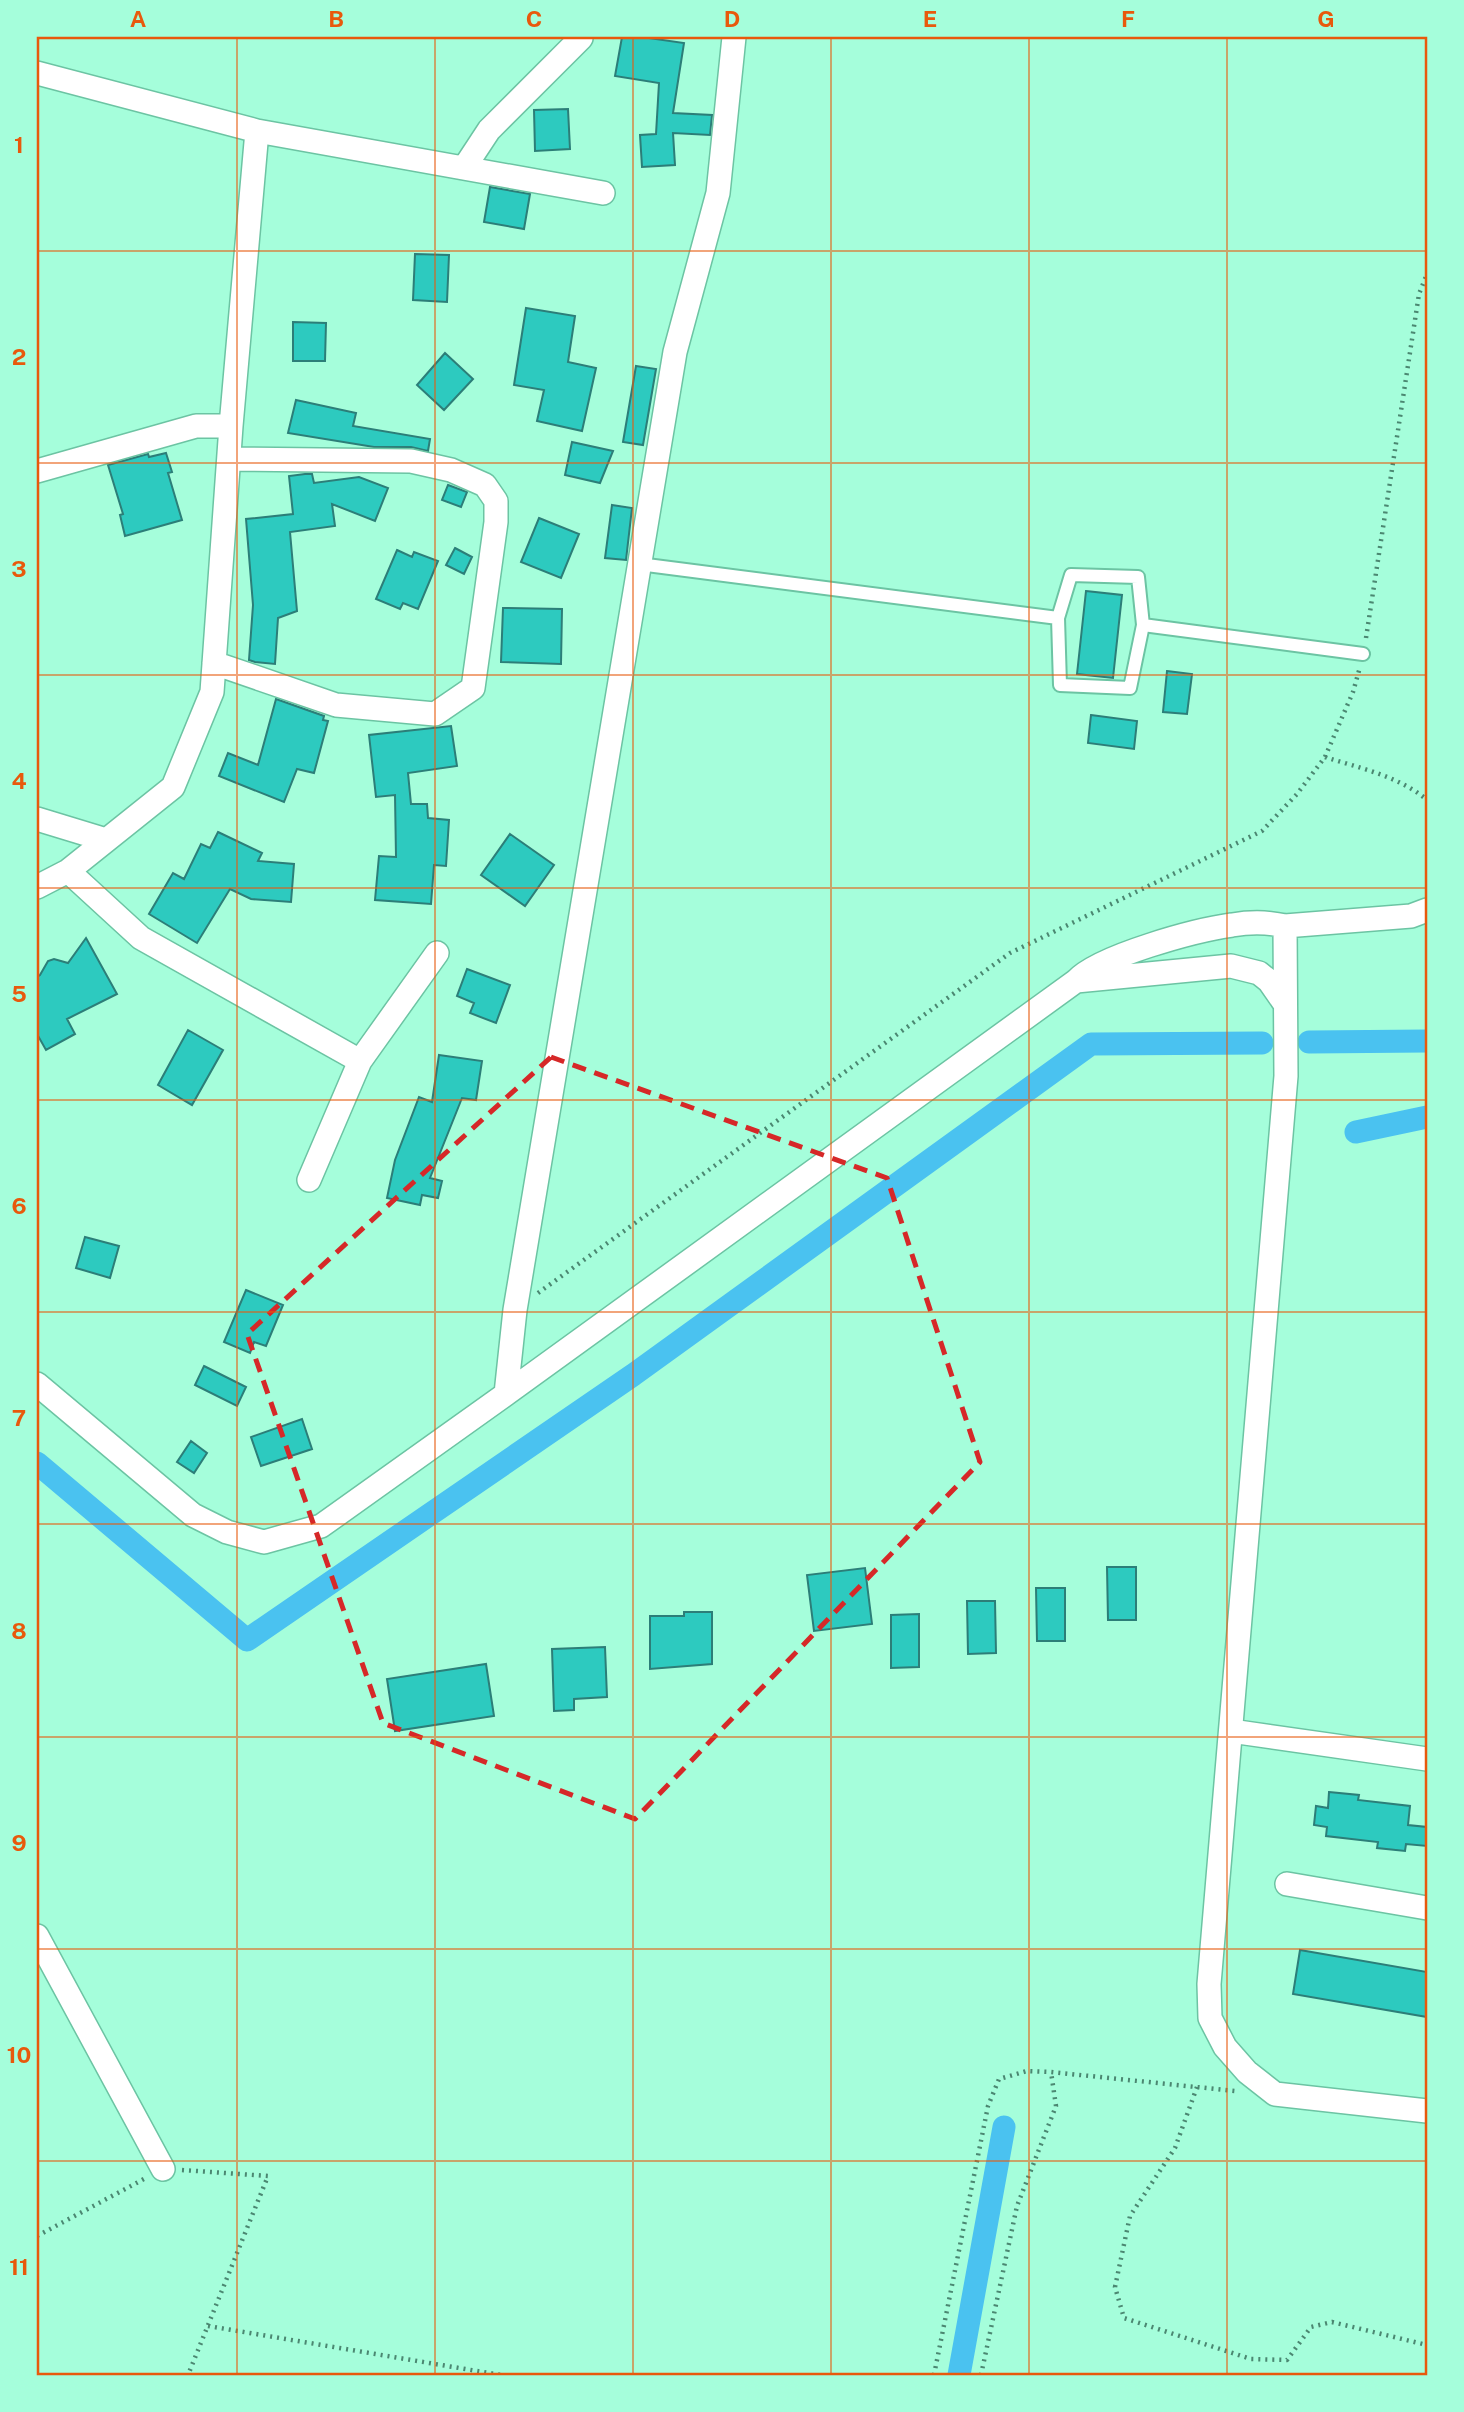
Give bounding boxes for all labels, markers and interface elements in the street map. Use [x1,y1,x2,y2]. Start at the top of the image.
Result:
text: A [130,5,147,32]
text: B [328,5,344,32]
text: C [526,5,542,32]
text: D [724,5,740,32]
text: E [923,5,937,32]
text: F [1121,5,1135,32]
text: G [1317,5,1335,32]
text: 1 [14,131,24,158]
text: 2 [12,343,26,370]
text: 3 [11,555,27,582]
text: 4 [11,767,27,794]
text: 5 [11,980,27,1007]
text: 6 [11,1192,27,1219]
text: 7 [12,1404,26,1431]
text: 8 [11,1617,27,1644]
text: 9 [11,1829,27,1856]
text: 10 [7,2041,31,2068]
text: 11 [9,2253,29,2280]

